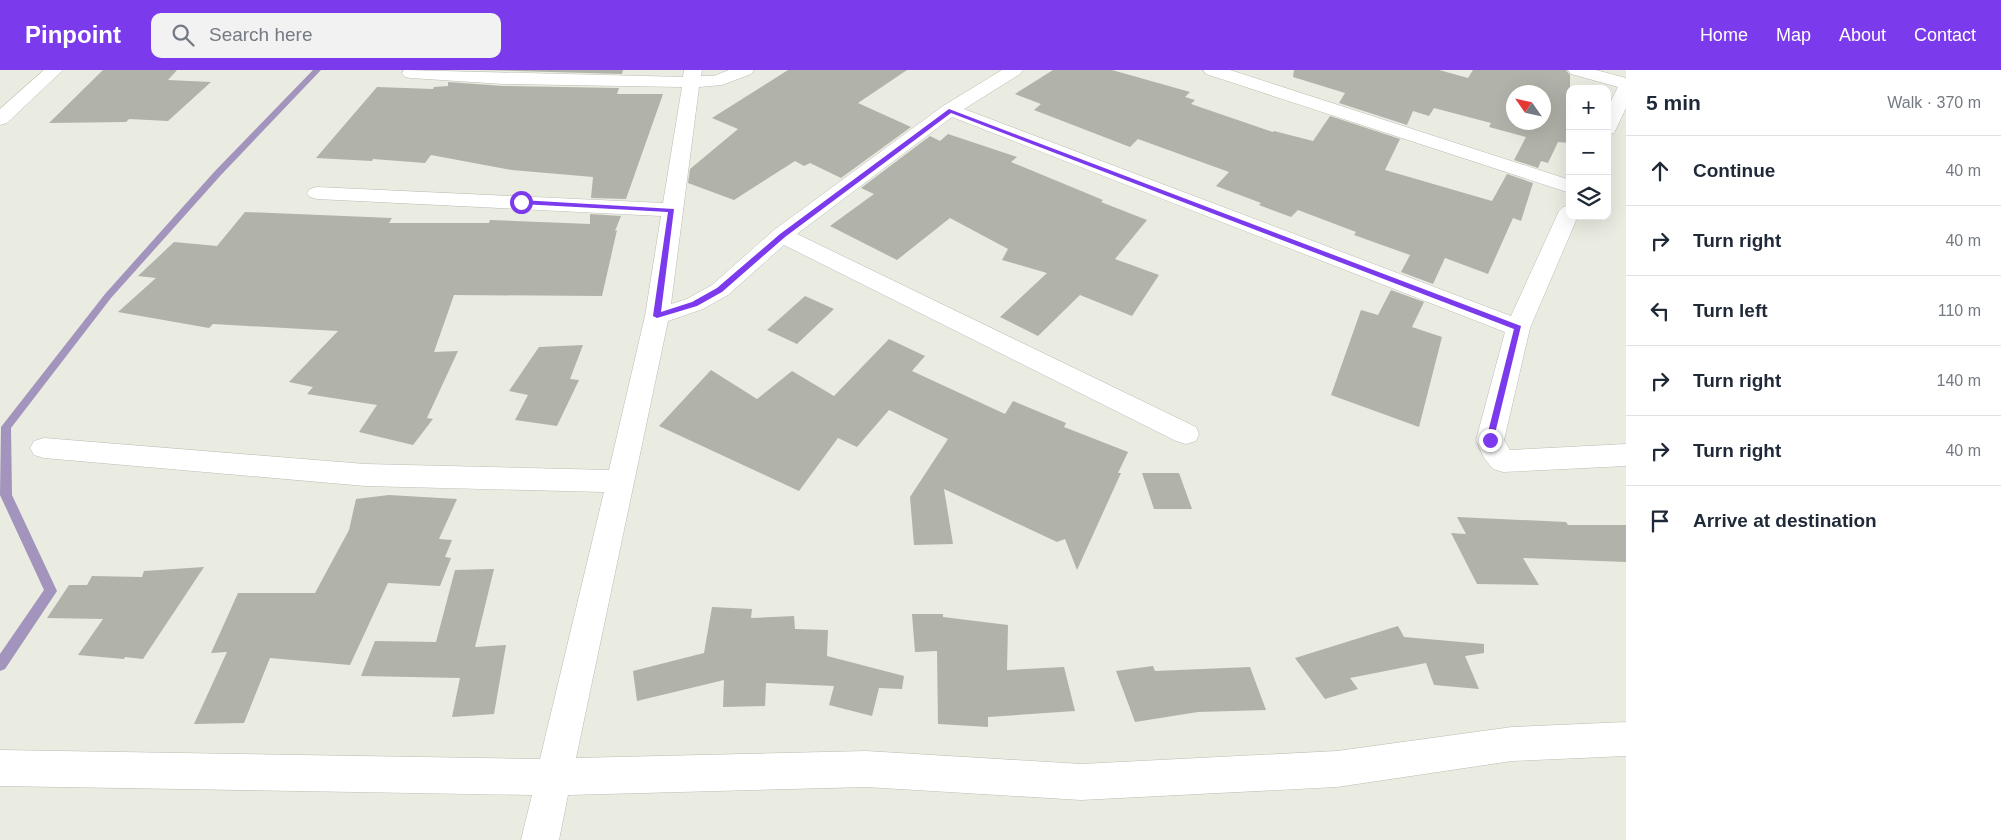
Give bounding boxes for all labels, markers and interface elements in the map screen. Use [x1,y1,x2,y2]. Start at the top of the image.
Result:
search box [151,13,501,58]
text: Pinpoint [25,21,121,48]
icon: search [169,21,197,49]
text: Search here [209,24,313,45]
text: Home [1700,25,1748,45]
text: Map [1776,25,1811,45]
text: About [1839,25,1886,45]
text: Contact [1914,25,1976,45]
north arrow [1506,85,1551,130]
map controls [1566,85,1611,220]
button: + [1566,85,1611,130]
text: 5 min [1646,91,1701,114]
text: Walk · 370 m [1887,94,1981,111]
button: − [1566,130,1611,175]
icon: ahead [1646,157,1674,185]
text: Continue [1693,160,1775,181]
text: 40 m [1945,162,1981,179]
button: layers [1566,175,1611,220]
route start [510,191,533,214]
icon: right [1646,227,1674,255]
text: Turn right [1693,230,1781,251]
text: 40 m [1945,232,1981,249]
icon: left [1646,297,1674,325]
text: Turn left [1693,300,1768,321]
text: 110 m [1938,302,1981,319]
icon: right [1646,367,1674,395]
text: Turn right [1693,370,1781,391]
text: 140 m [1937,372,1981,389]
route end [1479,429,1502,452]
icon: right [1646,437,1674,465]
text: Turn right [1693,440,1781,461]
text: 40 m [1945,442,1981,459]
icon: arrive [1646,507,1674,535]
text: Arrive at destination [1693,510,1877,531]

